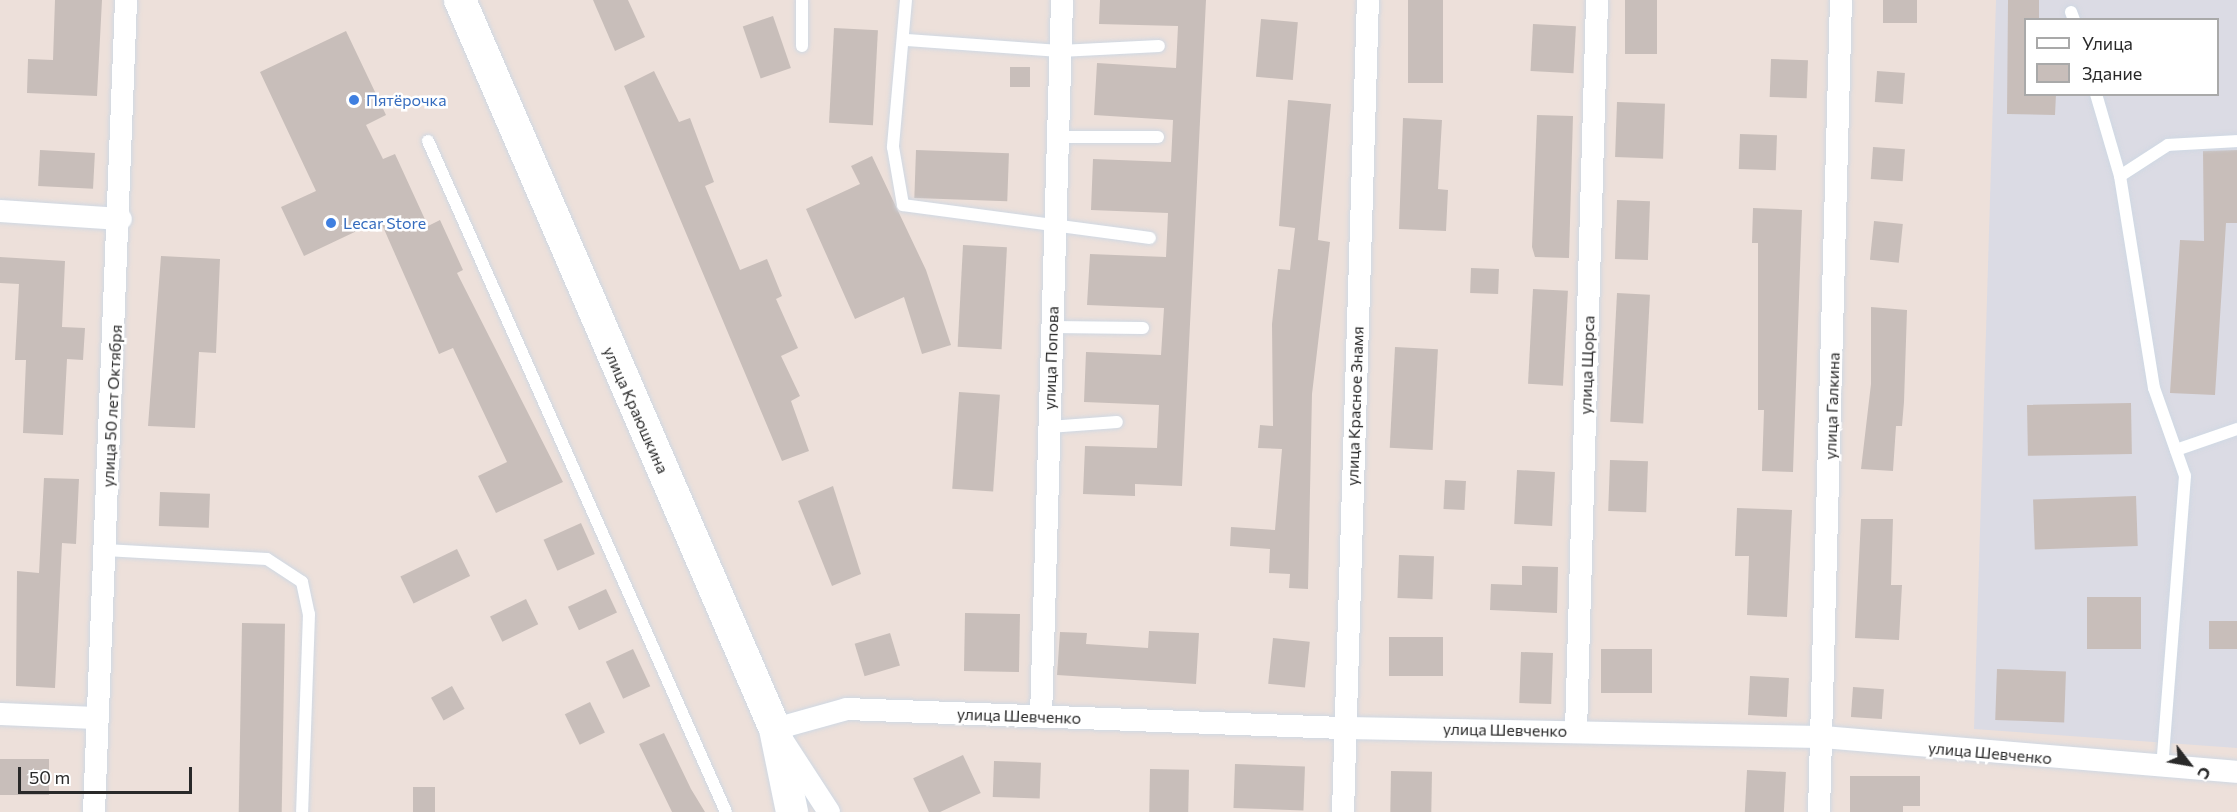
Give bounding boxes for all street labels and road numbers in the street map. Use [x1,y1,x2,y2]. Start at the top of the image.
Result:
street label: улица Попова [1040,306,1062,410]
street label: улица Щорса [1576,315,1598,415]
street label: улица 50 лет Октября [98,324,126,488]
street label: улица Красное Знамя [1343,326,1367,486]
street label: улица Краюшкина [599,344,673,476]
street label: улица Галкина [1821,352,1843,460]
street label: улица Шевченко [957,704,1081,728]
street label: улица Шевченко [1443,719,1567,741]
street label: улица Шевченко [1927,738,2053,768]

